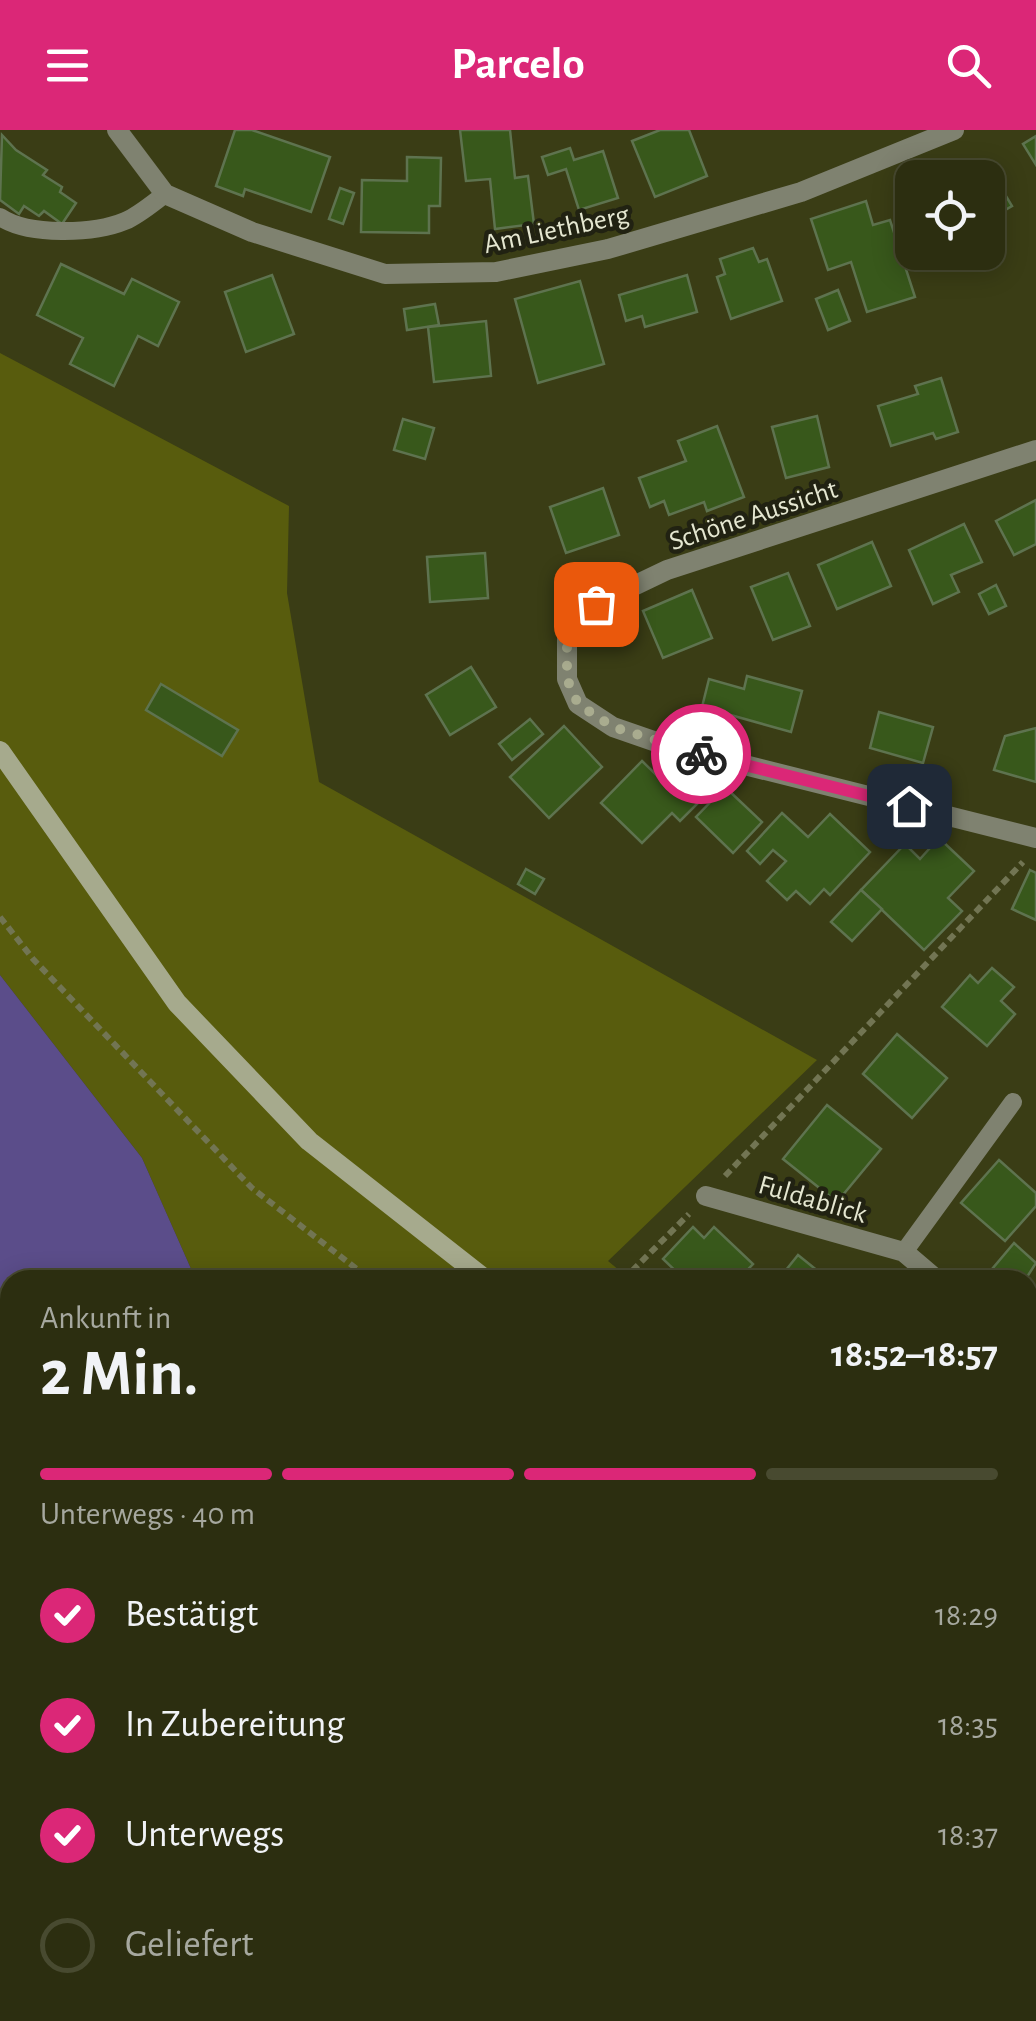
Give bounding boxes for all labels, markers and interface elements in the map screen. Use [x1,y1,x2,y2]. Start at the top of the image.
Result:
icon: menu [40,38,95,93]
icon: search [941,38,996,93]
text: Parcelo [451,42,585,87]
map controls [895,160,1005,270]
button: locate [895,160,1005,270]
street label: Am Liethberg [481,201,632,259]
street label: Schöne Aussicht [666,476,841,556]
pin [554,562,639,647]
icon: bag [569,577,624,632]
courier [651,704,751,804]
icon: bike [674,727,729,782]
pin [867,764,952,849]
icon: home [882,779,937,834]
street label: Fuldablick [755,1171,870,1229]
text: Ankunft in [40,1302,171,1334]
text: 18:52–18:57 [831,1336,998,1374]
text: 2 Min. [40,1342,198,1407]
text: Unterwegs · 40 m [40,1498,255,1530]
icon: check [40,1588,95,1643]
text: Bestätigt [125,1596,258,1634]
text: 18:29 [935,1599,998,1631]
icon: check [40,1698,95,1753]
text: In Zubereitung [125,1706,345,1744]
text: 18:35 [938,1709,998,1741]
icon: check [40,1808,95,1863]
text: Unterwegs [125,1816,284,1854]
text: 18:37 [938,1819,998,1851]
text: Geliefert [125,1926,253,1964]

